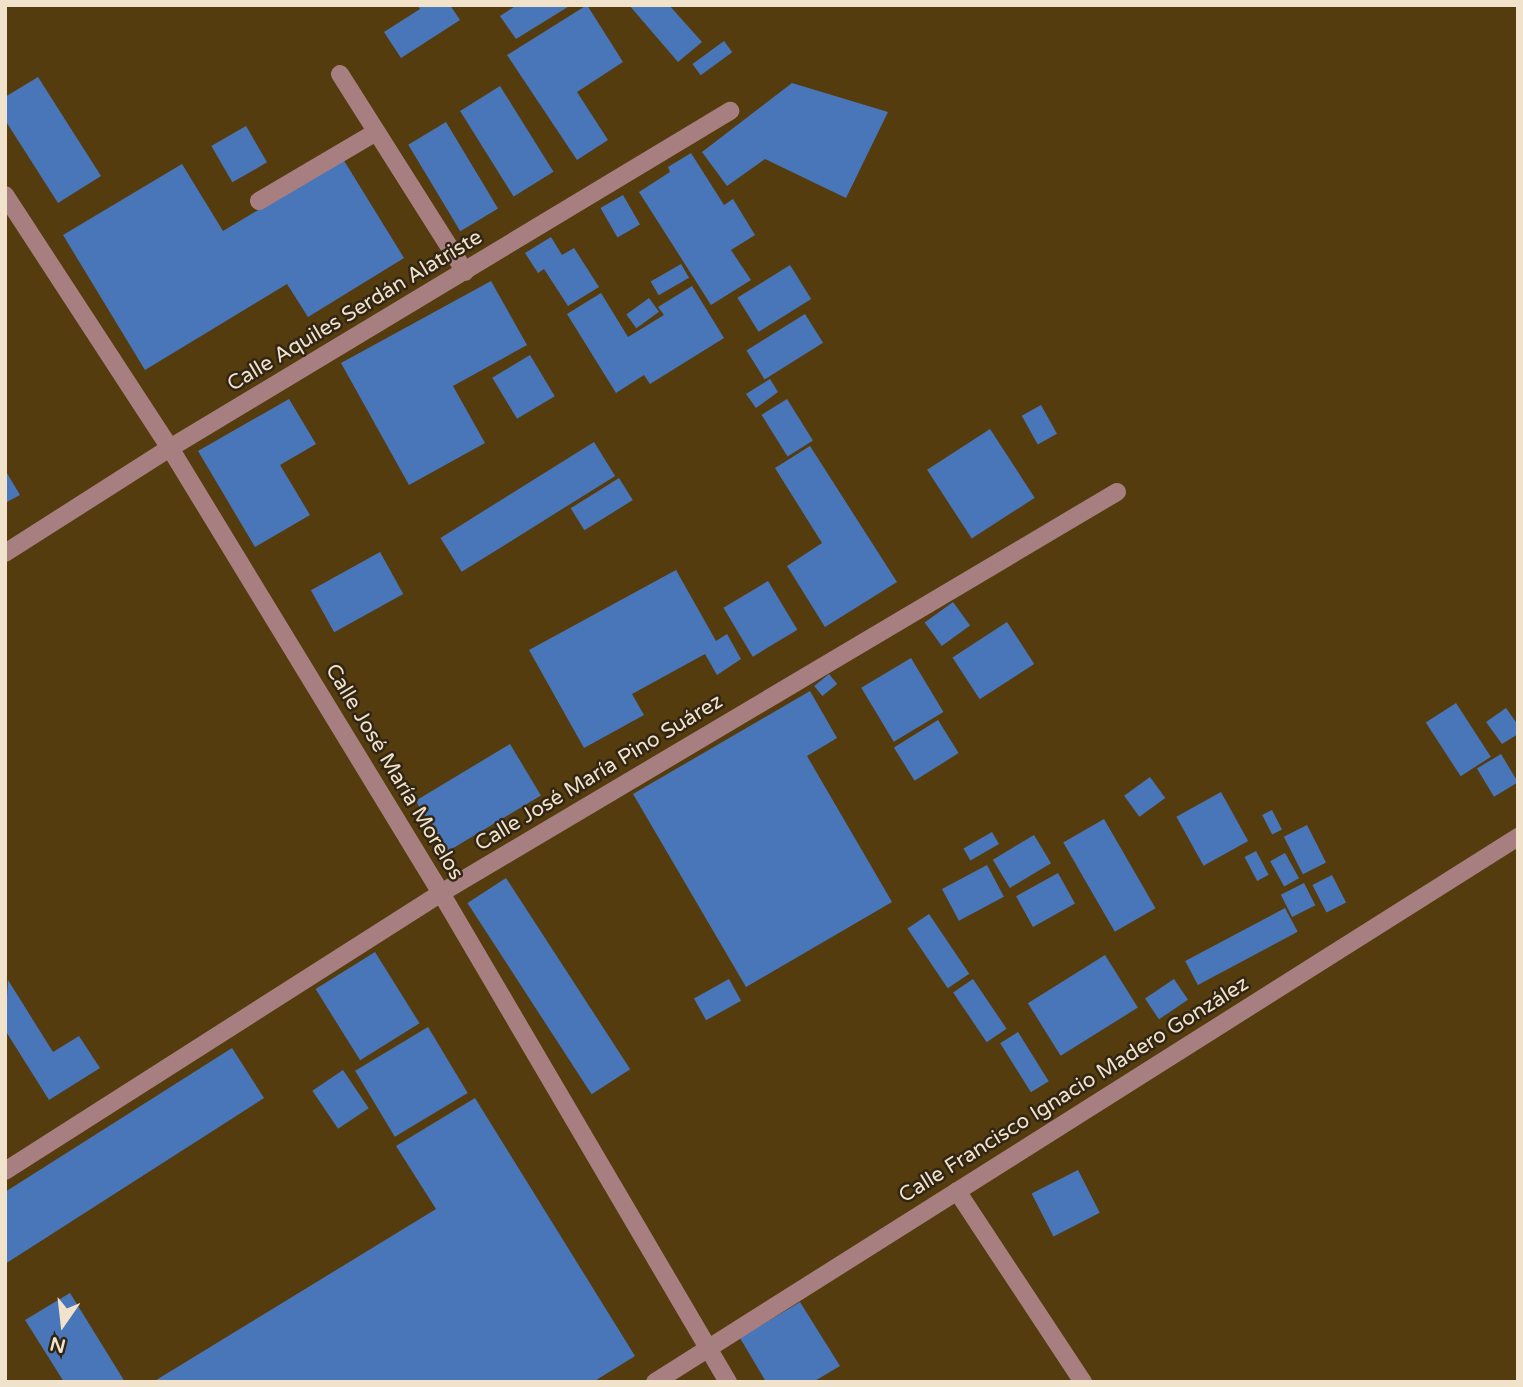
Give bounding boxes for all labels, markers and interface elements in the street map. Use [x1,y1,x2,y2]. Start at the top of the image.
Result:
street label: Calle Aquiles Serdán Alatriste [223,225,487,397]
street label: Calle José María Morelos [320,660,468,884]
street label: Calle José María Pino Suárez [471,689,727,857]
street label: Calle Francisco Ignacio Madero González [895,971,1253,1209]
north arrow [28,1289,98,1359]
text: N [48,1332,68,1357]

